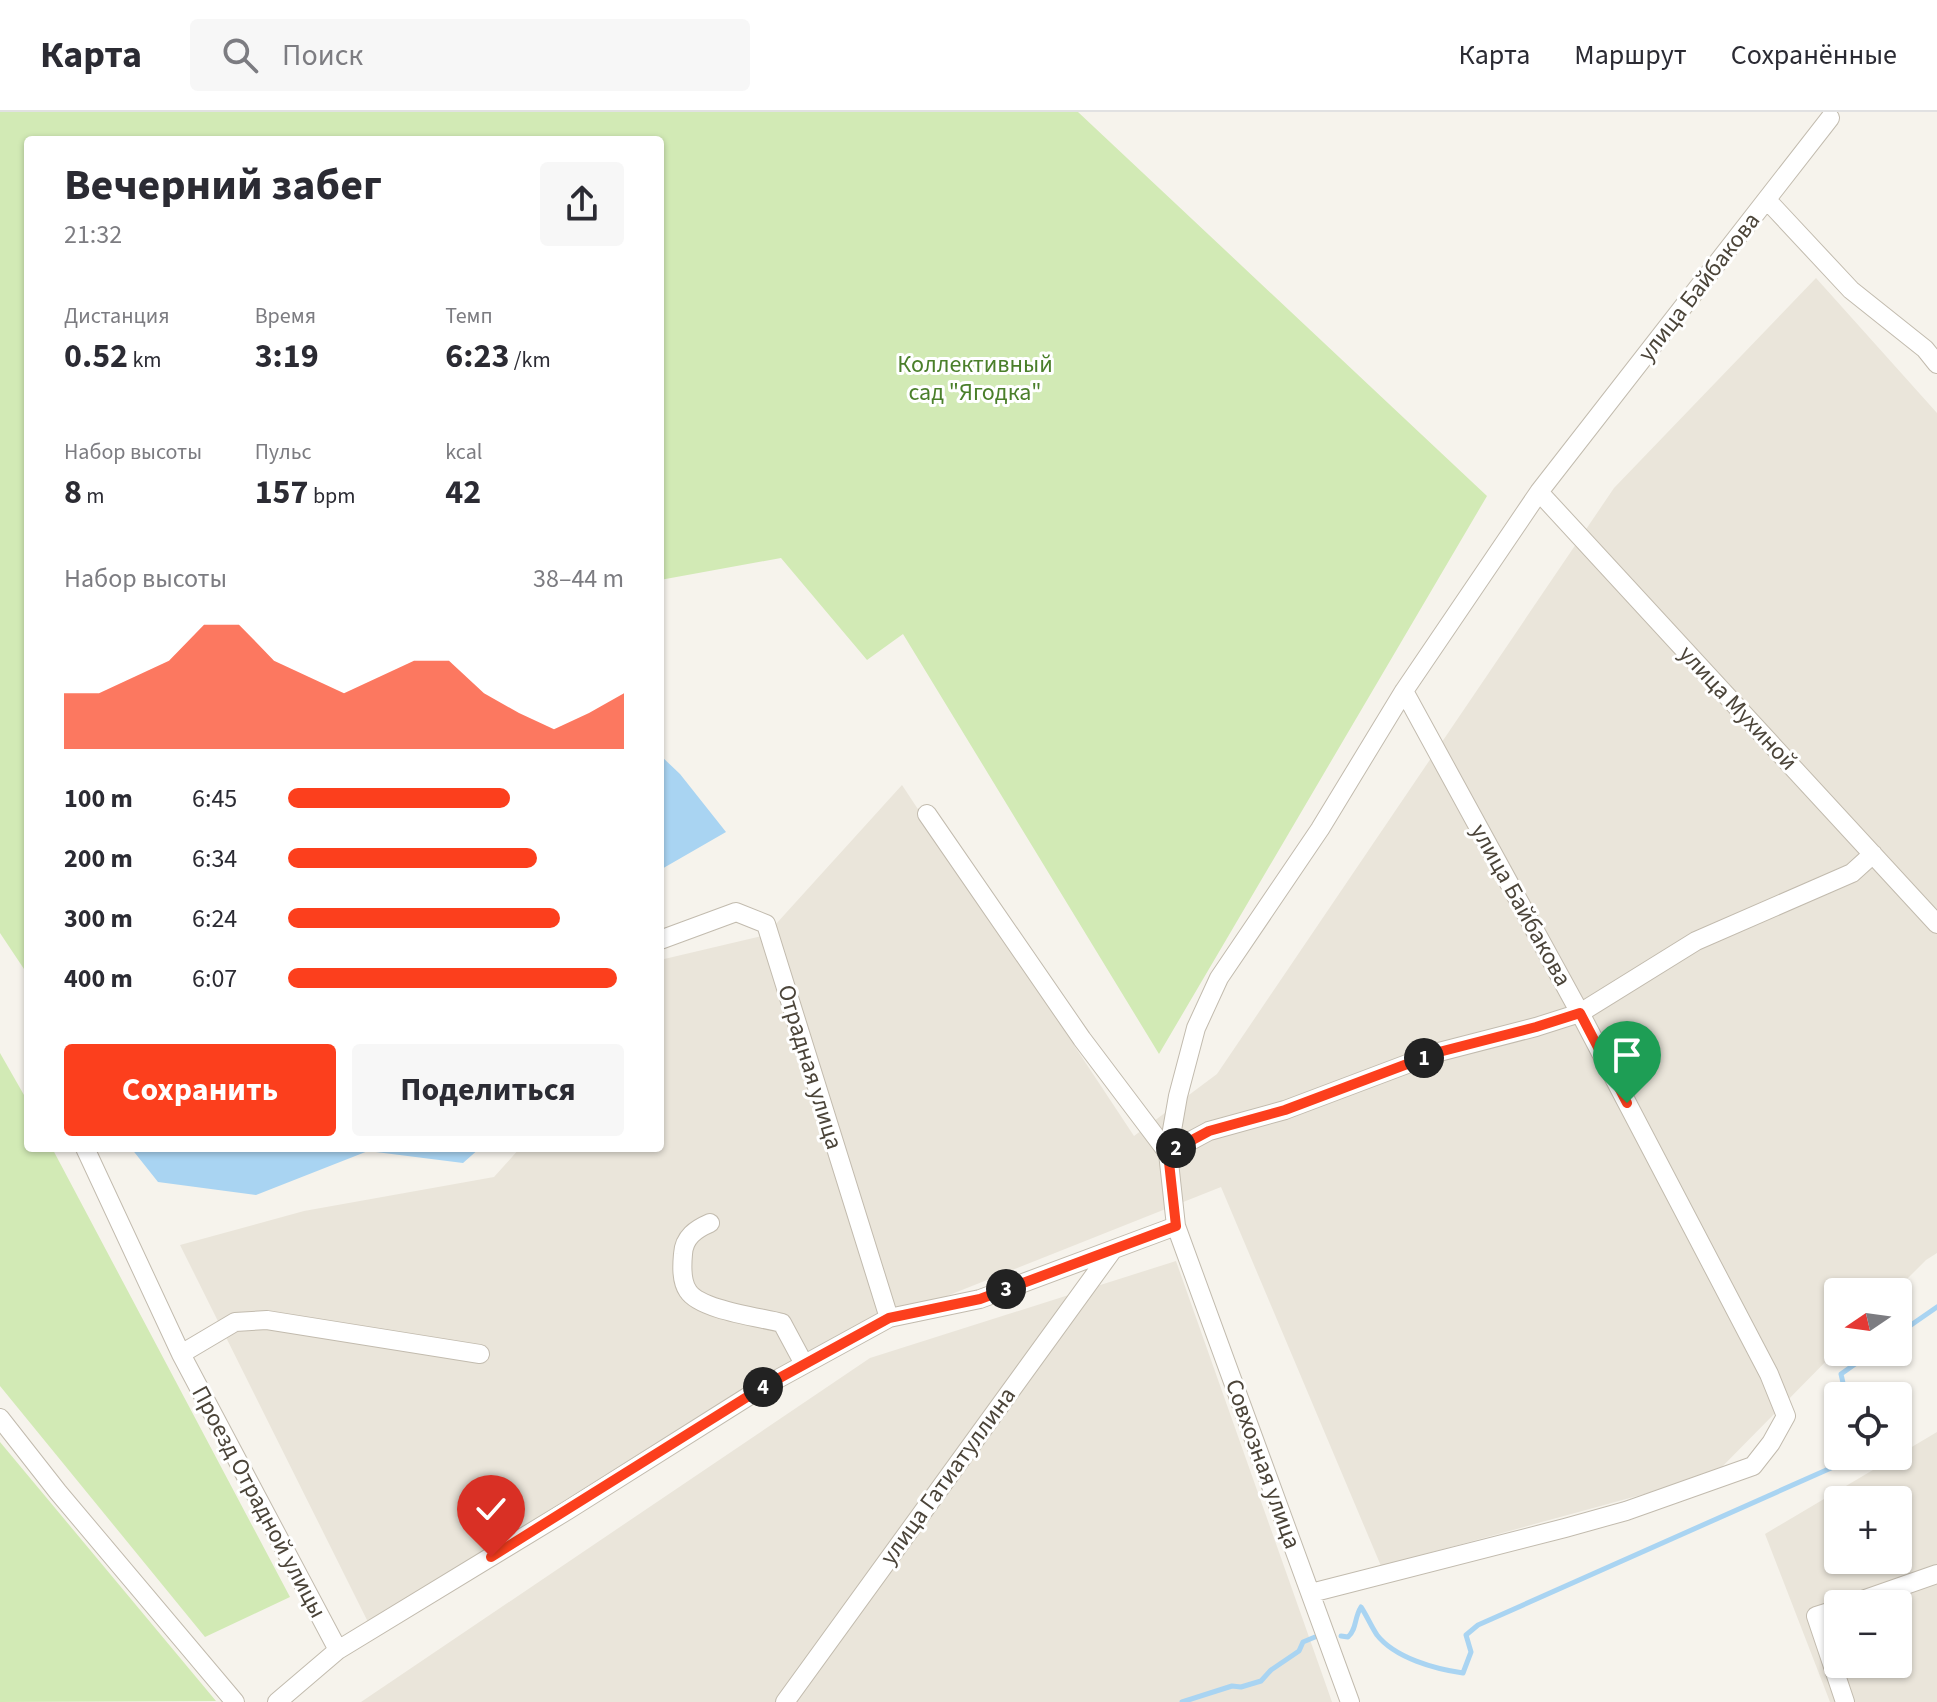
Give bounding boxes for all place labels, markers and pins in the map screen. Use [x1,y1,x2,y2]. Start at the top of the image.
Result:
pin [1593,1021,1661,1103]
pin: 1 [1404,1038,1444,1078]
pin: 2 [1156,1128,1196,1168]
pin: 3 [986,1269,1026,1309]
pin: 4 [743,1367,783,1407]
pin [457,1475,525,1557]

